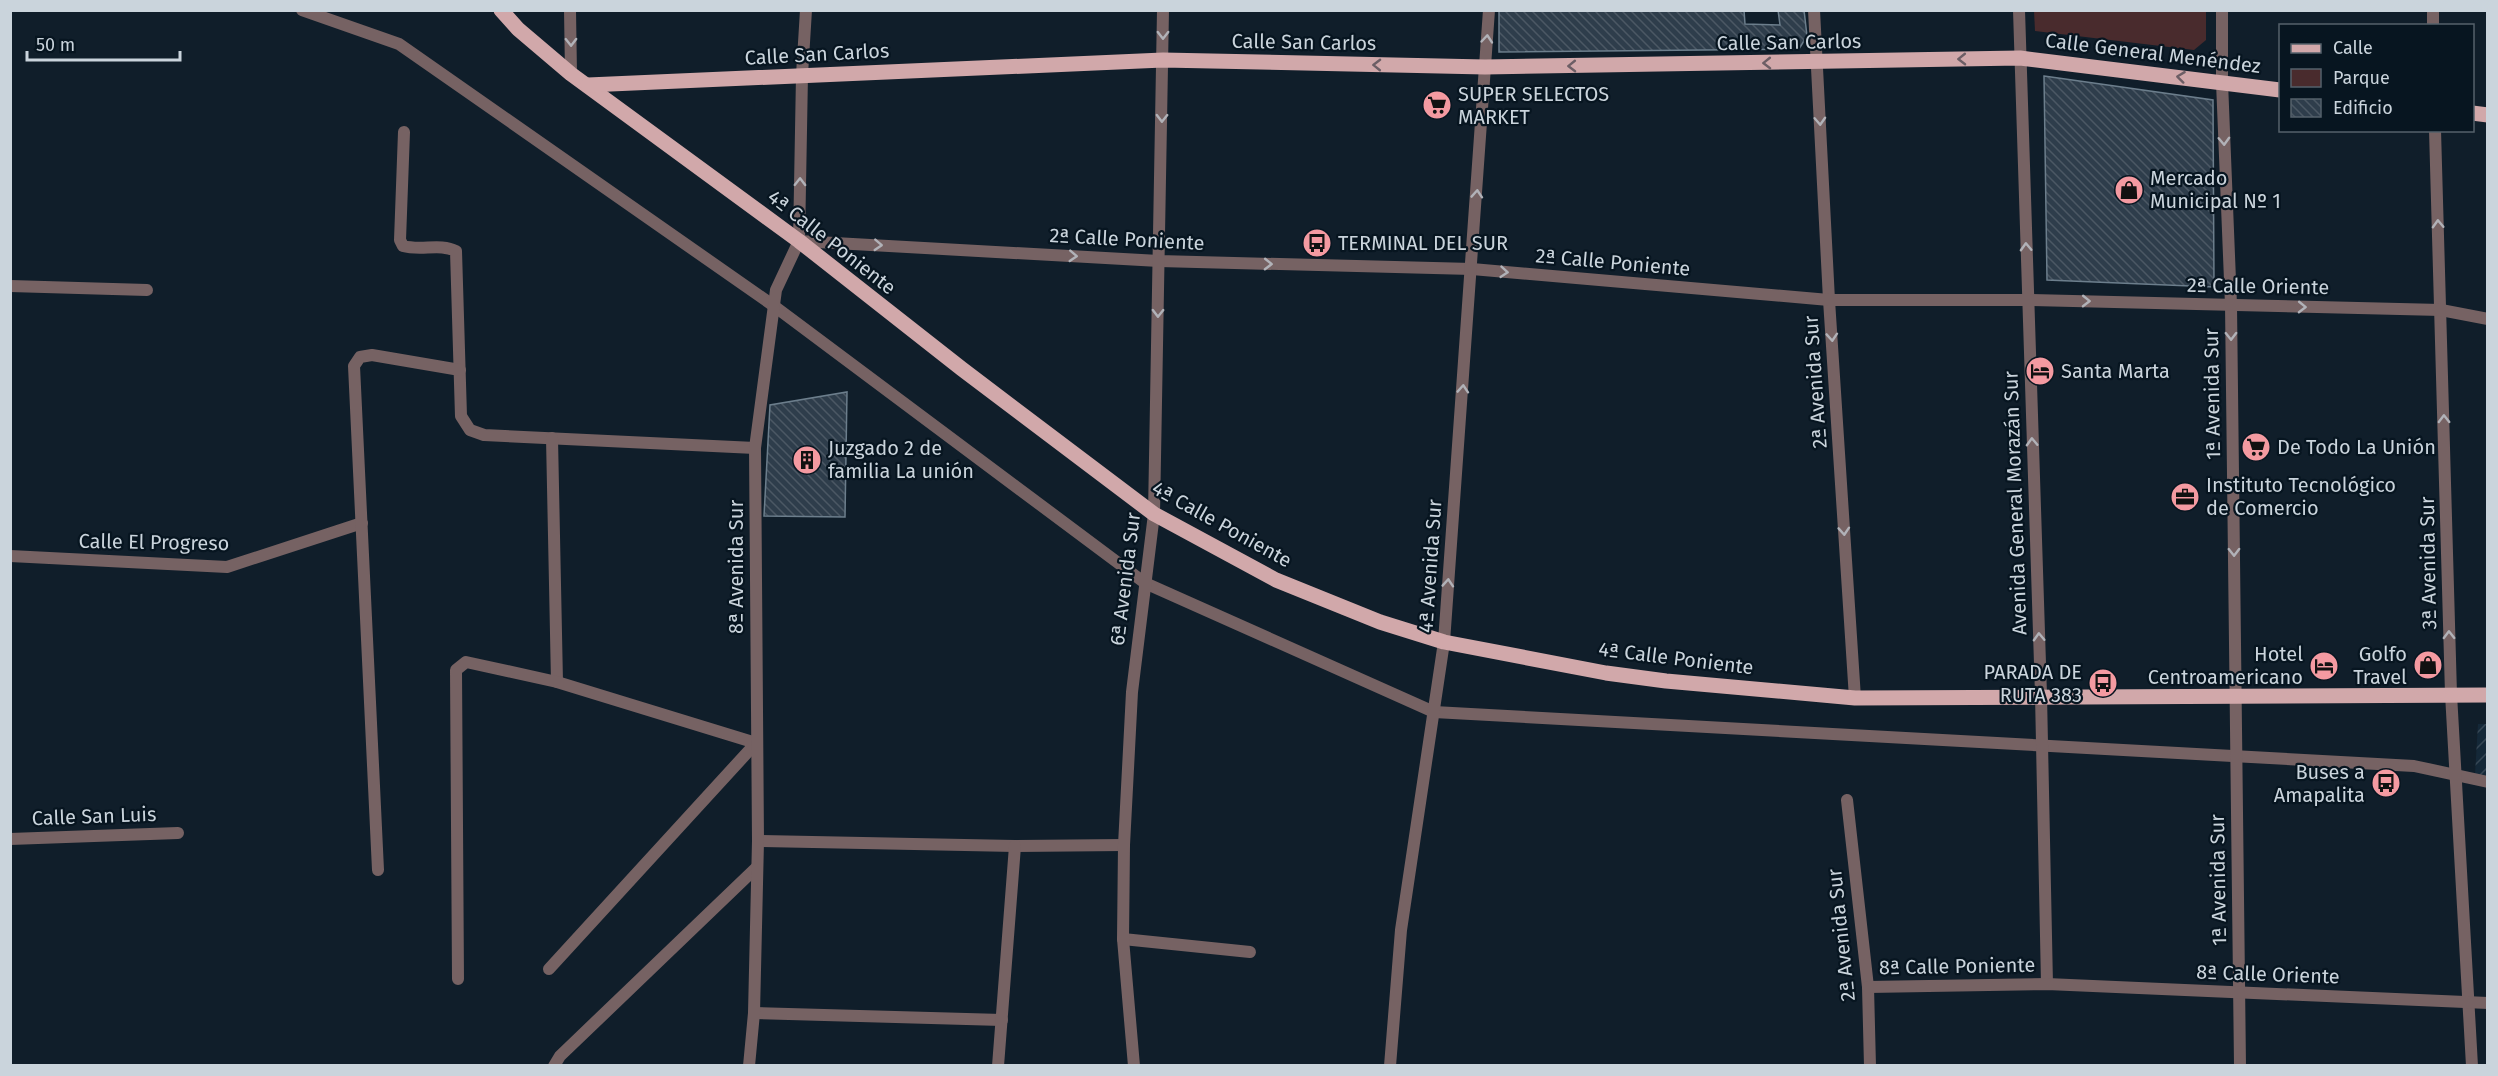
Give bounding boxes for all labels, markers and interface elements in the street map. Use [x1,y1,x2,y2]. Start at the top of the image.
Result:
scale bar [27,24,180,62]
legend [2279,24,2474,132]
street label: Calle General Menéndez [2044,28,2262,78]
street label: Calle San Carlos [1231,29,1377,55]
street label: Calle San Carlos [1716,29,1862,55]
one-way arrow [1157,31,1169,40]
text: 50 m [36,34,75,56]
one-way arrow [1480,34,1493,43]
text: Calle [2333,37,2373,59]
one-way arrow [565,38,577,47]
street label: Calle San Carlos [744,38,890,70]
one-way arrow [1957,53,1966,66]
one-way arrow [1762,57,1771,69]
one-way arrow [1372,58,1381,71]
one-way arrow [1567,60,1576,72]
text: Parque [2333,67,2390,89]
one-way arrow [2176,72,2185,84]
place label: SUPER SELECTOS MARKET [1458,82,1609,129]
supermarket icon: SUPER SELECTOS MARKET [1421,89,1453,121]
text: Edificio [2333,97,2393,119]
one-way arrow [1156,114,1168,123]
one-way arrow [1813,117,1826,126]
one-way arrow [2218,136,2231,145]
place label: Mercado Municipal Nº 1 [2150,166,2281,213]
shop icon: Mercado Municipal Nº 1 [2113,174,2145,206]
one-way arrow [794,178,806,187]
street label: 4ª Calle Poniente [763,185,901,299]
one-way arrow [1470,190,1483,199]
one-way arrow [2432,220,2445,229]
street label: 2ª Calle Poniente [1049,223,1205,255]
bus stop icon: TERMINAL DEL SUR [1301,227,1333,259]
place label: TERMINAL DEL SUR [1338,231,1508,255]
one-way arrow [874,239,883,252]
street label: 2ª Calle Poniente [1535,243,1691,281]
one-way arrow [2020,243,2032,252]
one-way arrow [1068,250,1077,263]
one-way arrow [1263,258,1272,270]
one-way arrow [1500,265,1509,278]
street label: 2ª Calle Oriente [2187,273,2329,299]
one-way arrow [2082,295,2091,308]
one-way arrow [2298,301,2307,313]
one-way arrow [1152,309,1164,318]
street label: 2ª Avenida Sur [1798,315,1832,449]
street label: 1ª Avenida Sur [2199,328,2225,460]
one-way arrow [2225,331,2237,340]
one-way arrow [1825,332,1838,341]
hotel icon: Santa Marta [2024,355,2056,387]
place label: Santa Marta [2061,359,2170,383]
street label: Avenida General Morazán Sur [1998,370,2032,636]
one-way arrow [1456,384,1469,393]
one-way arrow [2438,415,2450,424]
supermarket icon: De Todo La Unión [2240,431,2272,463]
place label: De Todo La Unión [2277,435,2436,459]
place label: Juzgado 2 de familia La unión [828,436,974,483]
one-way arrow [2026,438,2039,447]
building icon: Juzgado 2 de familia La unión [791,444,823,476]
place label: Instituto Tecnológico de Comercio [2206,473,2396,520]
street label: 4ª Calle Poniente [1148,476,1296,572]
office icon: Instituto Tecnológico de Comercio [2169,481,2201,513]
street label: 3ª Avenida Sur [2415,496,2441,630]
street label: 4ª Avenida Sur [1413,498,1447,634]
street label: 8ª Avenida Sur [724,500,748,634]
street label: 6ª Avenida Sur [1105,511,1145,647]
one-way arrow [1838,527,1851,536]
street label: Calle El Progreso [78,529,230,555]
one-way arrow [2228,547,2240,556]
one-way arrow [1441,579,1454,588]
one-way arrow [2443,631,2455,640]
one-way arrow [2032,632,2045,641]
street label: 4ª Calle Poniente [1597,637,1755,679]
place label: Hotel Centroamericano [2148,642,2303,689]
place label: Golfo Travel [2353,642,2407,689]
shop icon: Golfo Travel [2412,649,2444,681]
hotel icon: Hotel Centroamericano [2308,650,2340,682]
place label: PARADA DE RUTA 383 [1984,660,2082,707]
bus stop icon: PARADA DE RUTA 383 [2087,667,2119,699]
place label: Buses a Amapalita [2274,760,2365,807]
bus stop icon: Buses a Amapalita [2370,767,2402,799]
street label: Calle San Luis [31,802,157,830]
street label: 1ª Avenida Sur [2205,814,2231,946]
street label: 2ª Avenida Sur [1822,867,1860,1002]
street label: 8ª Calle Poniente [1879,953,2035,979]
street label: 8ª Calle Oriente [2196,960,2340,988]

